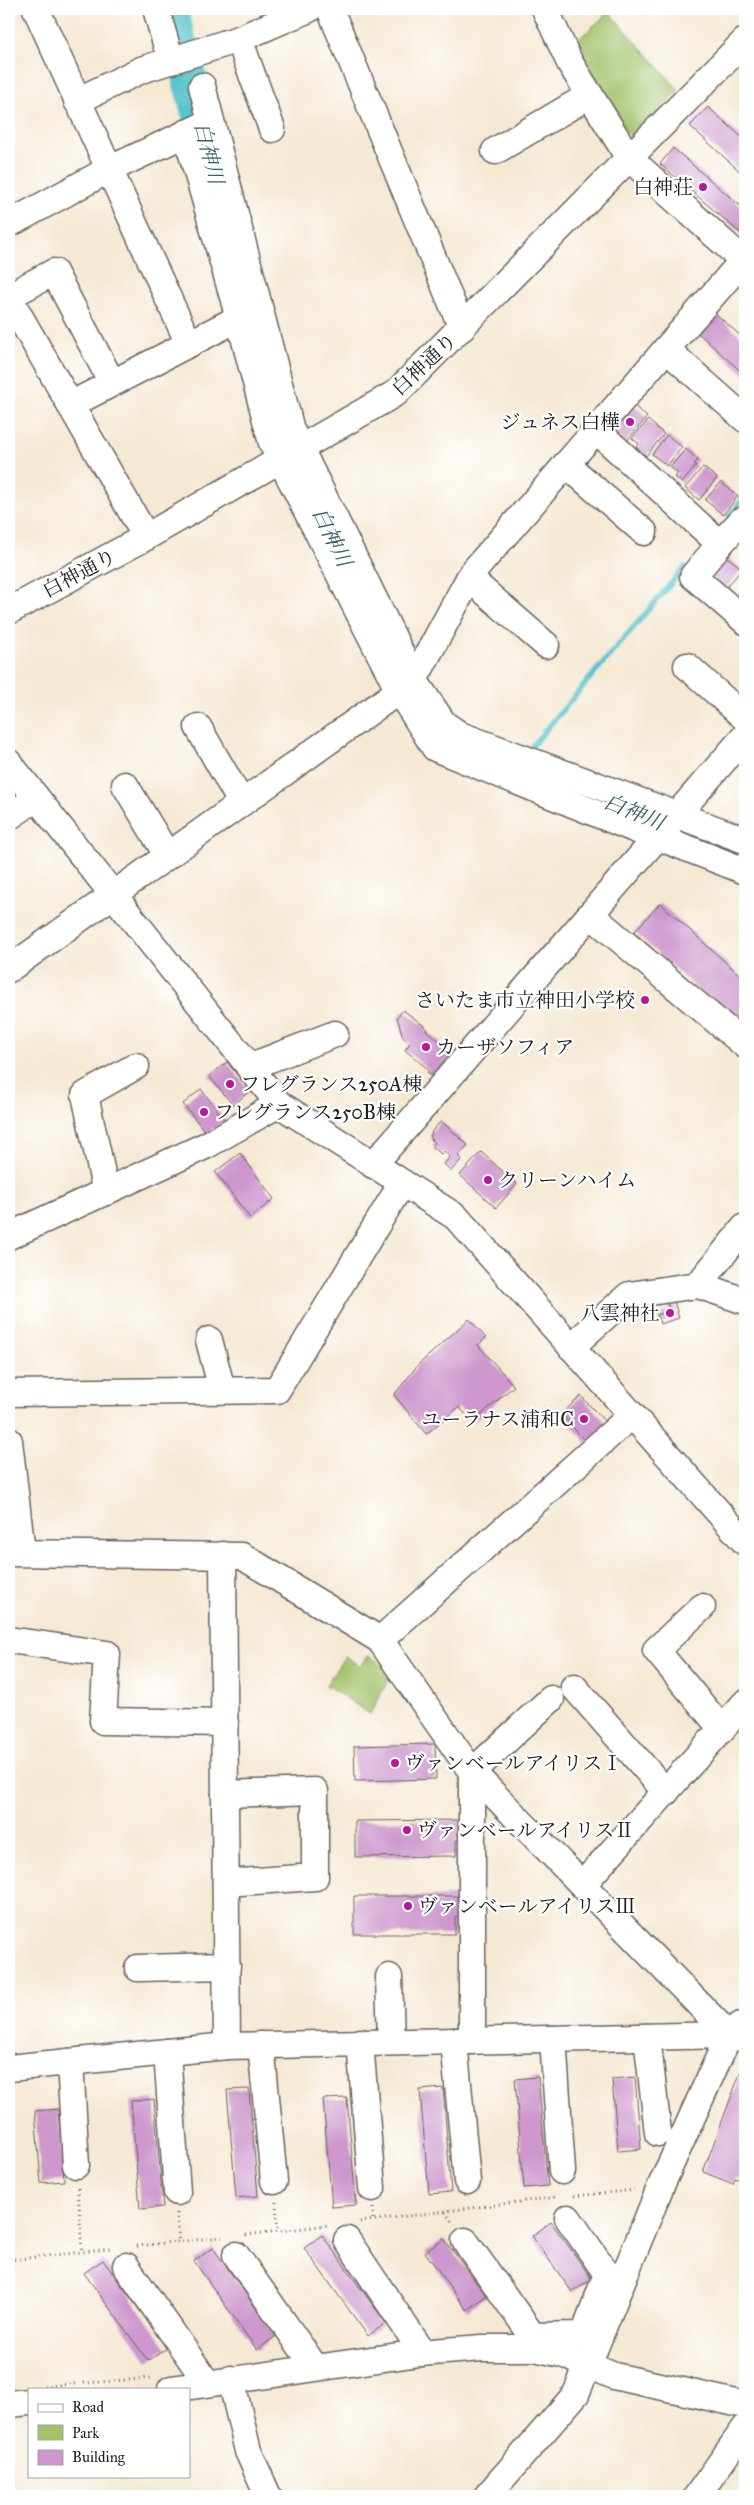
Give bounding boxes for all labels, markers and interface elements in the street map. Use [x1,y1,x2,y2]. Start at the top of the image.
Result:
water label: 白神川 [189,119,230,189]
place label: 白神荘 [633,175,693,199]
marker: 白神荘 [697,181,709,193]
street label: 白神通り [387,328,461,400]
place label: ジュネス白樺 [500,410,620,434]
marker: ジュネス白樺 [624,416,636,428]
water label: 白神川 [307,503,358,573]
street label: 白神通り [38,544,120,602]
water label: 白神川 [600,788,670,837]
place label: さいたま市立神田小学校 [415,988,635,1012]
marker: さいたま市立神田小学校 [639,994,651,1006]
place label: カーザソフィア [436,1035,574,1059]
marker: カーザソフィア [420,1041,432,1053]
place label: フレグランス250A棟 [240,1072,422,1096]
marker: フレグランス250A棟 [224,1078,236,1090]
place label: フレグランス250B棟 [214,1100,396,1124]
marker: フレグランス250B棟 [198,1106,210,1118]
place label: クリーンハイム [498,1168,636,1192]
marker: クリーンハイム [482,1174,494,1186]
place label: 八雲神社 [580,1301,660,1325]
marker: 八雲神社 [664,1307,676,1319]
place label: ユーラナス浦和C [421,1407,574,1431]
marker: ユーラナス浦和C [578,1413,590,1425]
place label: ヴァンベールアイリスⅠ [405,1751,622,1775]
marker: ヴァンベールアイリスⅠ [389,1757,401,1769]
place label: ヴァンベールアイリスⅡ [417,1818,634,1842]
marker: ヴァンベールアイリスⅡ [401,1824,413,1836]
place label: ヴァンベールアイリスⅢ [418,1894,635,1918]
marker: ヴァンベールアイリスⅢ [402,1900,414,1912]
legend [28,2388,190,2478]
text: Road [72,2398,104,2416]
text: Park [72,2424,99,2442]
text: Building [72,2448,126,2466]

